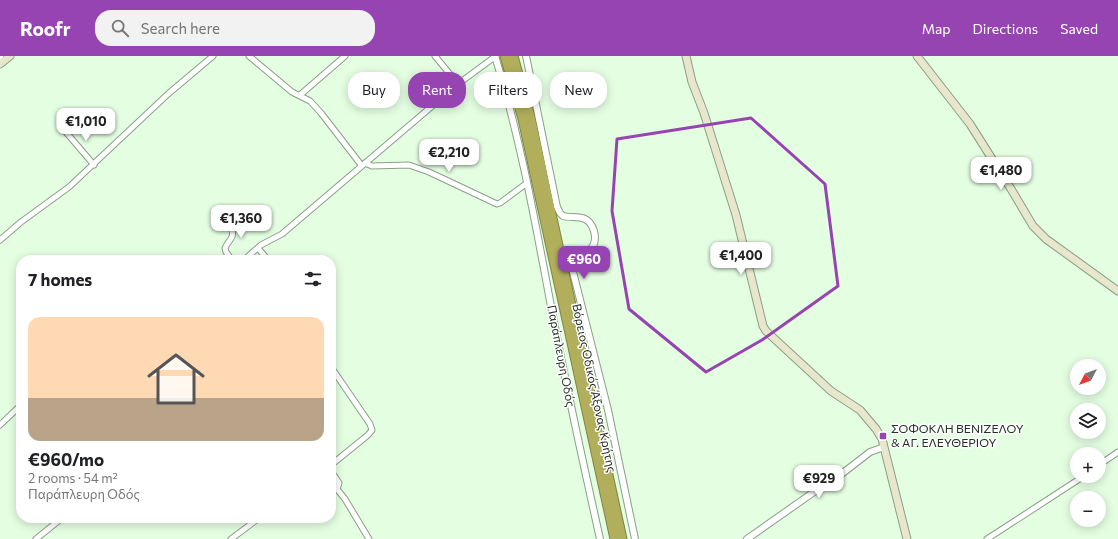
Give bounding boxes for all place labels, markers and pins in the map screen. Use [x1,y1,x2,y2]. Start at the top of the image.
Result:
pin: €1,010 [53,108,119,142]
pin: €2,210 [416,139,482,173]
pin: €1,480 [968,157,1034,191]
pin: €1,360 [208,205,274,239]
pin: €1,400 [708,242,774,276]
pin: €960 [560,246,608,280]
place label: ΣΟΦΟΚΛΗ ΒΕΝΙΖΕΛΟΥ & ΑΓ. ΕΛΕΥΘΕΡΙΟΥ [891,421,1024,449]
marker: ΣΟΦΟΚΛΗ ΒΕΝΙΖΕΛΟΥ & ΑΓ. ΕΛΕΥΘΕΡΙΟΥ [878,431,888,441]
pin: €929 [795,465,843,499]

